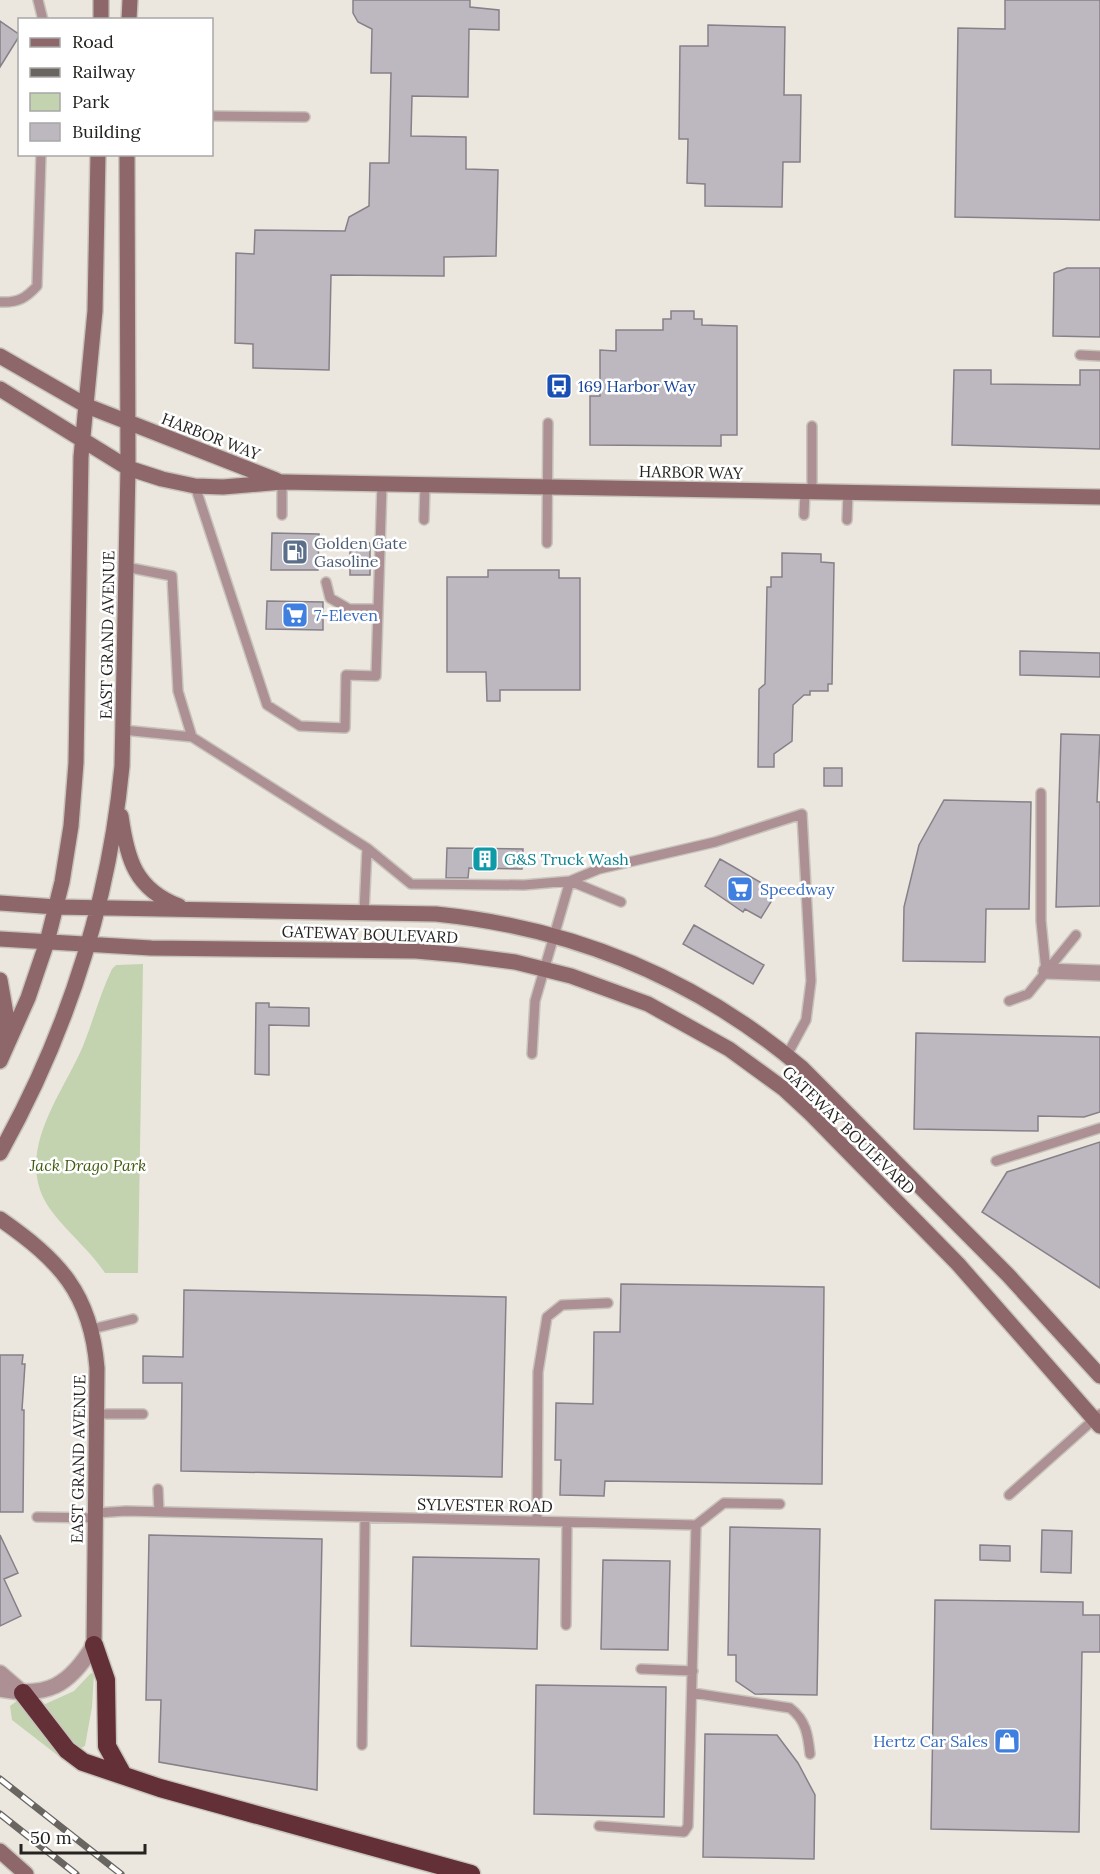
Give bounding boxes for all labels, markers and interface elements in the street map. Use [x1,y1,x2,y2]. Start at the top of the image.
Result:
legend [18,18,213,156]
text: Road [72,30,114,53]
text: Railway [72,60,136,83]
text: Park [72,90,110,113]
text: Building [72,120,142,143]
bus stop icon: 169 Harbor Way [544,371,574,401]
place label: 169 Harbor Way [578,376,696,396]
street label: HARBOR WAY [159,408,264,464]
street label: HARBOR WAY [639,461,744,483]
place label: Golden Gate Gasoline [314,533,408,571]
fuel station icon: Golden Gate Gasoline [280,537,310,567]
street label: EAST GRAND AVENUE [96,550,118,720]
supermarket icon: 7-Eleven [280,600,310,630]
place label: 7-Eleven [314,605,378,625]
building icon: G&S Truck Wash [470,844,500,874]
place label: G&S Truck Wash [504,849,629,869]
supermarket icon: Speedway [725,874,755,904]
place label: Speedway [760,879,835,899]
street label: GATEWAY BOULEVARD [281,921,459,947]
street label: GATEWAY BOULEVARD [779,1061,920,1199]
park label: Jack Drago Park [29,1155,146,1175]
street label: EAST GRAND AVENUE [67,1374,89,1544]
street label: SYLVESTER ROAD [417,1494,553,1516]
shop icon: Hertz Car Sales [992,1726,1022,1756]
place label: Hertz Car Sales [873,1731,988,1751]
scale bar [21,1817,146,1855]
text: 50 m [30,1826,72,1849]

